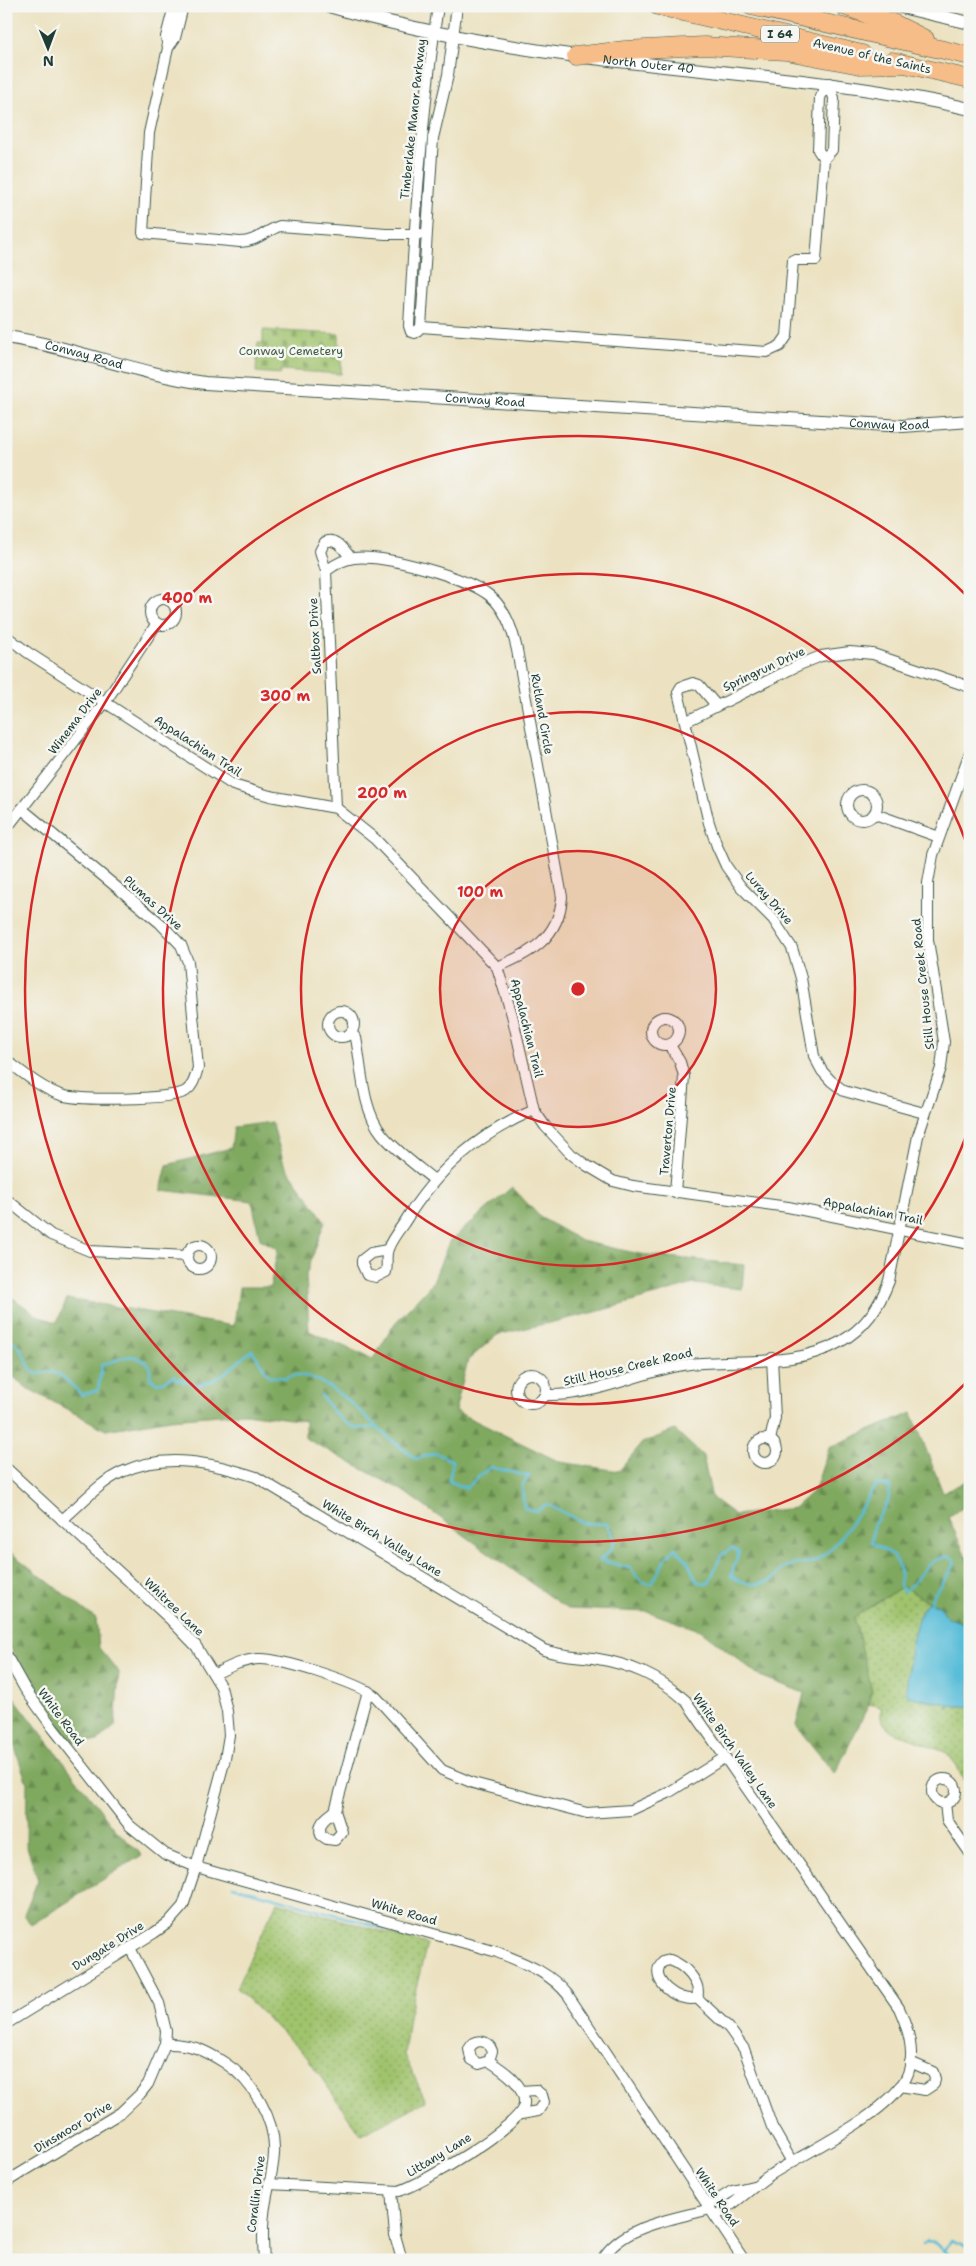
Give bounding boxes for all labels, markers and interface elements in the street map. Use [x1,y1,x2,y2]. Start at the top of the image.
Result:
north arrow [22,22,72,72]
road number: I 64 [761,26,799,42]
street label: Avenue of the Saints [811,35,933,77]
street label: Timberlake Manor Parkway [397,38,429,200]
street label: North Outer 40 [602,51,695,77]
text: N [43,52,54,70]
street label: Conway Road [43,337,125,373]
park label: Conway Cemetery [239,343,343,359]
street label: Conway Road [445,390,526,411]
street label: Conway Road [849,415,930,434]
text: 400 m [162,588,212,608]
street label: Saltbox Drive [305,597,325,675]
street label: Springrun Drive [720,643,808,695]
street label: Rutland Circle [527,672,557,756]
street label: Winema Drive [45,684,106,758]
text: 300 m [260,686,310,706]
street label: Appalachian Trail [151,712,245,781]
text: 200 m [357,783,407,803]
street label: Luray Drive [741,868,797,928]
street label: Plumas Drive [120,872,186,934]
text: 100 m [457,882,503,902]
street label: Still House Creek Road [908,917,938,1050]
street label: Appalachian Trail [507,977,547,1080]
centre of rings [569,980,587,998]
street label: Traverton Drive [656,1086,680,1176]
street label: Appalachian Trail [822,1193,925,1229]
street label: Still House Creek Road [562,1344,694,1390]
street label: White Birch Valley Lane [319,1496,445,1580]
street label: Whitree Lane [141,1574,208,1640]
street label: White Road [34,1685,88,1749]
street label: White Birch Valley Lane [689,1690,781,1812]
street label: White Road [369,1895,439,1929]
street label: Dungate Drive [69,1917,147,1974]
street label: Dinsmoor Drive [31,2097,115,2157]
street label: Littany Lane [404,2129,475,2181]
street label: Corallin Drive [243,2154,269,2234]
street label: White Road [691,2164,743,2230]

